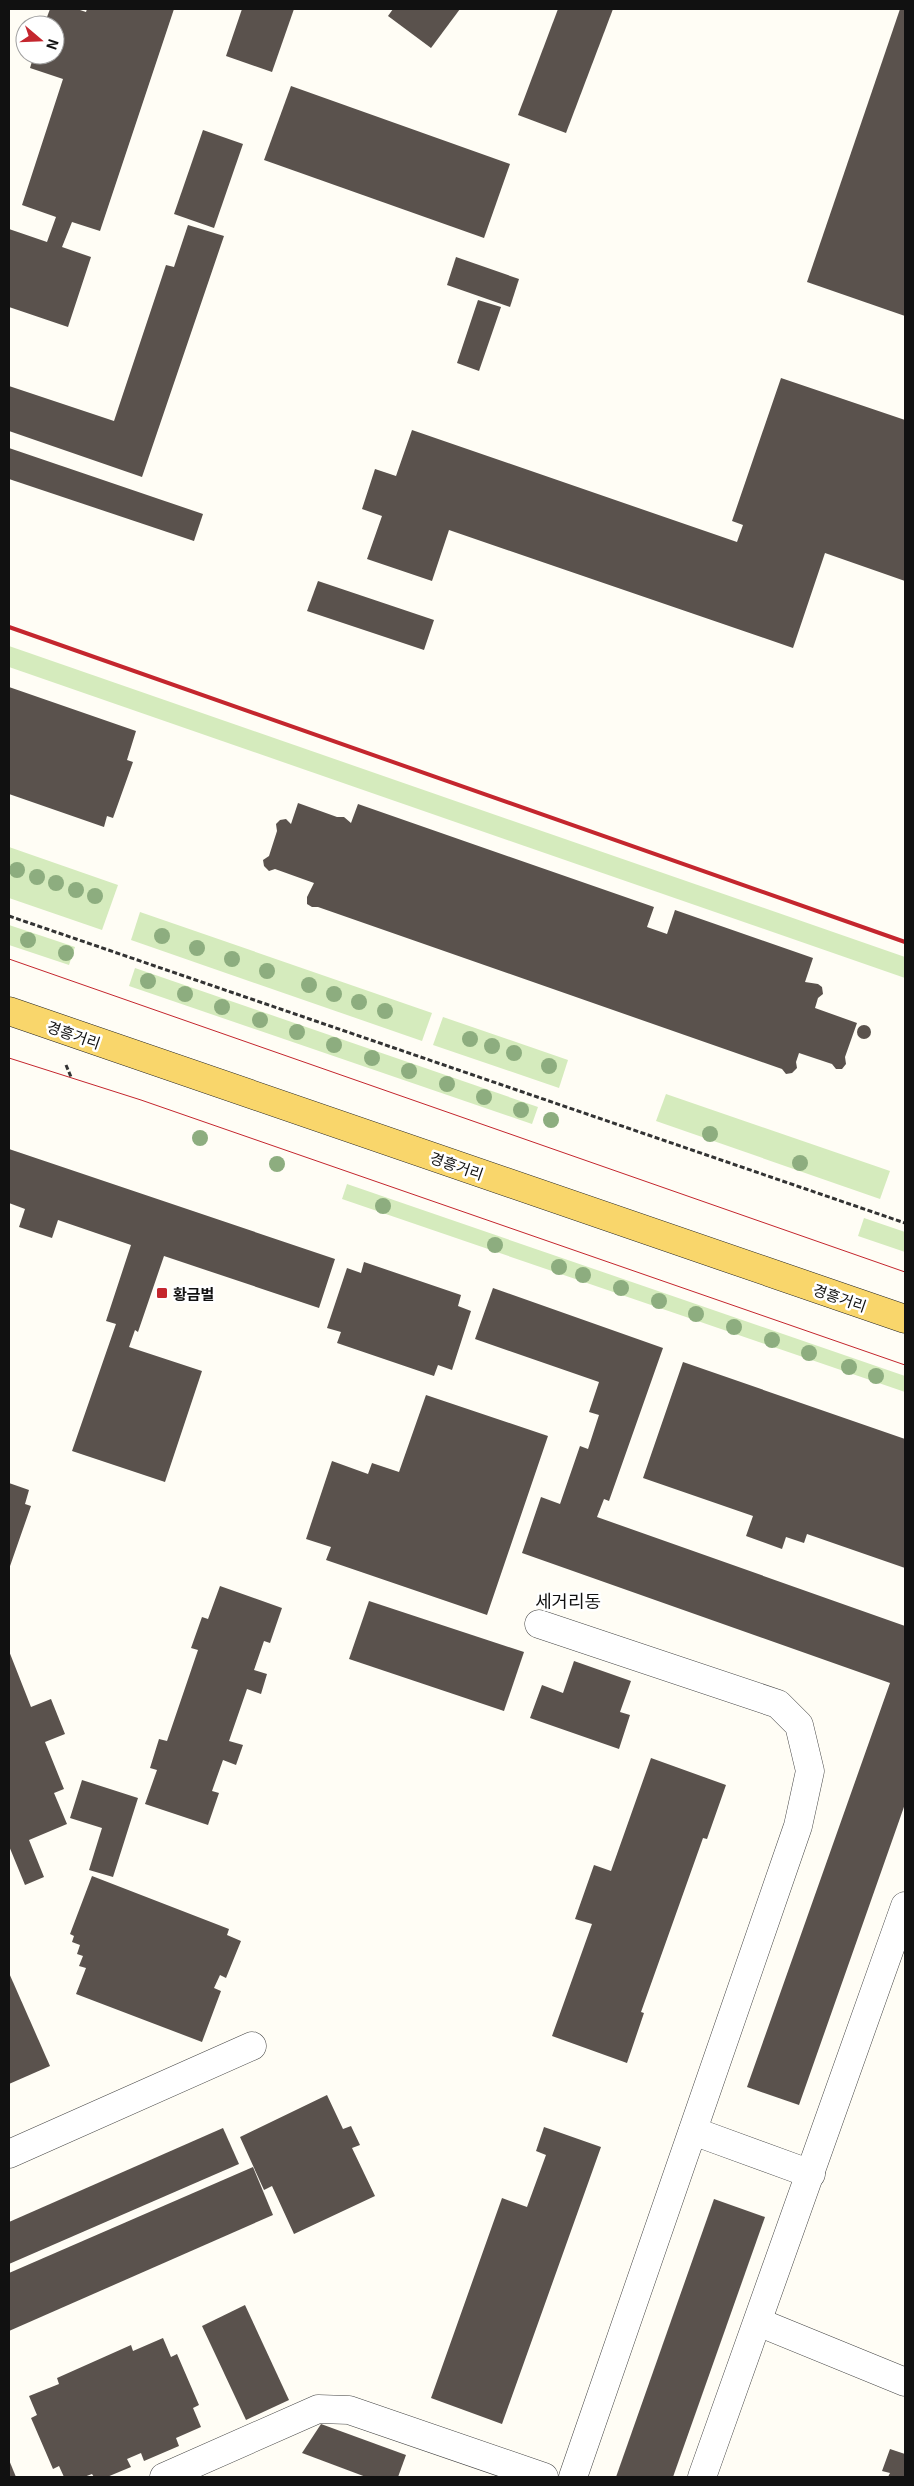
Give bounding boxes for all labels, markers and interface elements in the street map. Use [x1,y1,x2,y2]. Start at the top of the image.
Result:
north arrow [15,15,65,65]
text: N [42,36,64,53]
street label: 경흥거리 [44,1015,104,1053]
street label: 경흥거리 [427,1146,487,1184]
street label: 경흥거리 [810,1278,870,1316]
place label: 황금벌 [173,1283,214,1304]
marker: 황금벌 [155,1286,169,1300]
district label: 세거리동 [535,1587,601,1613]

